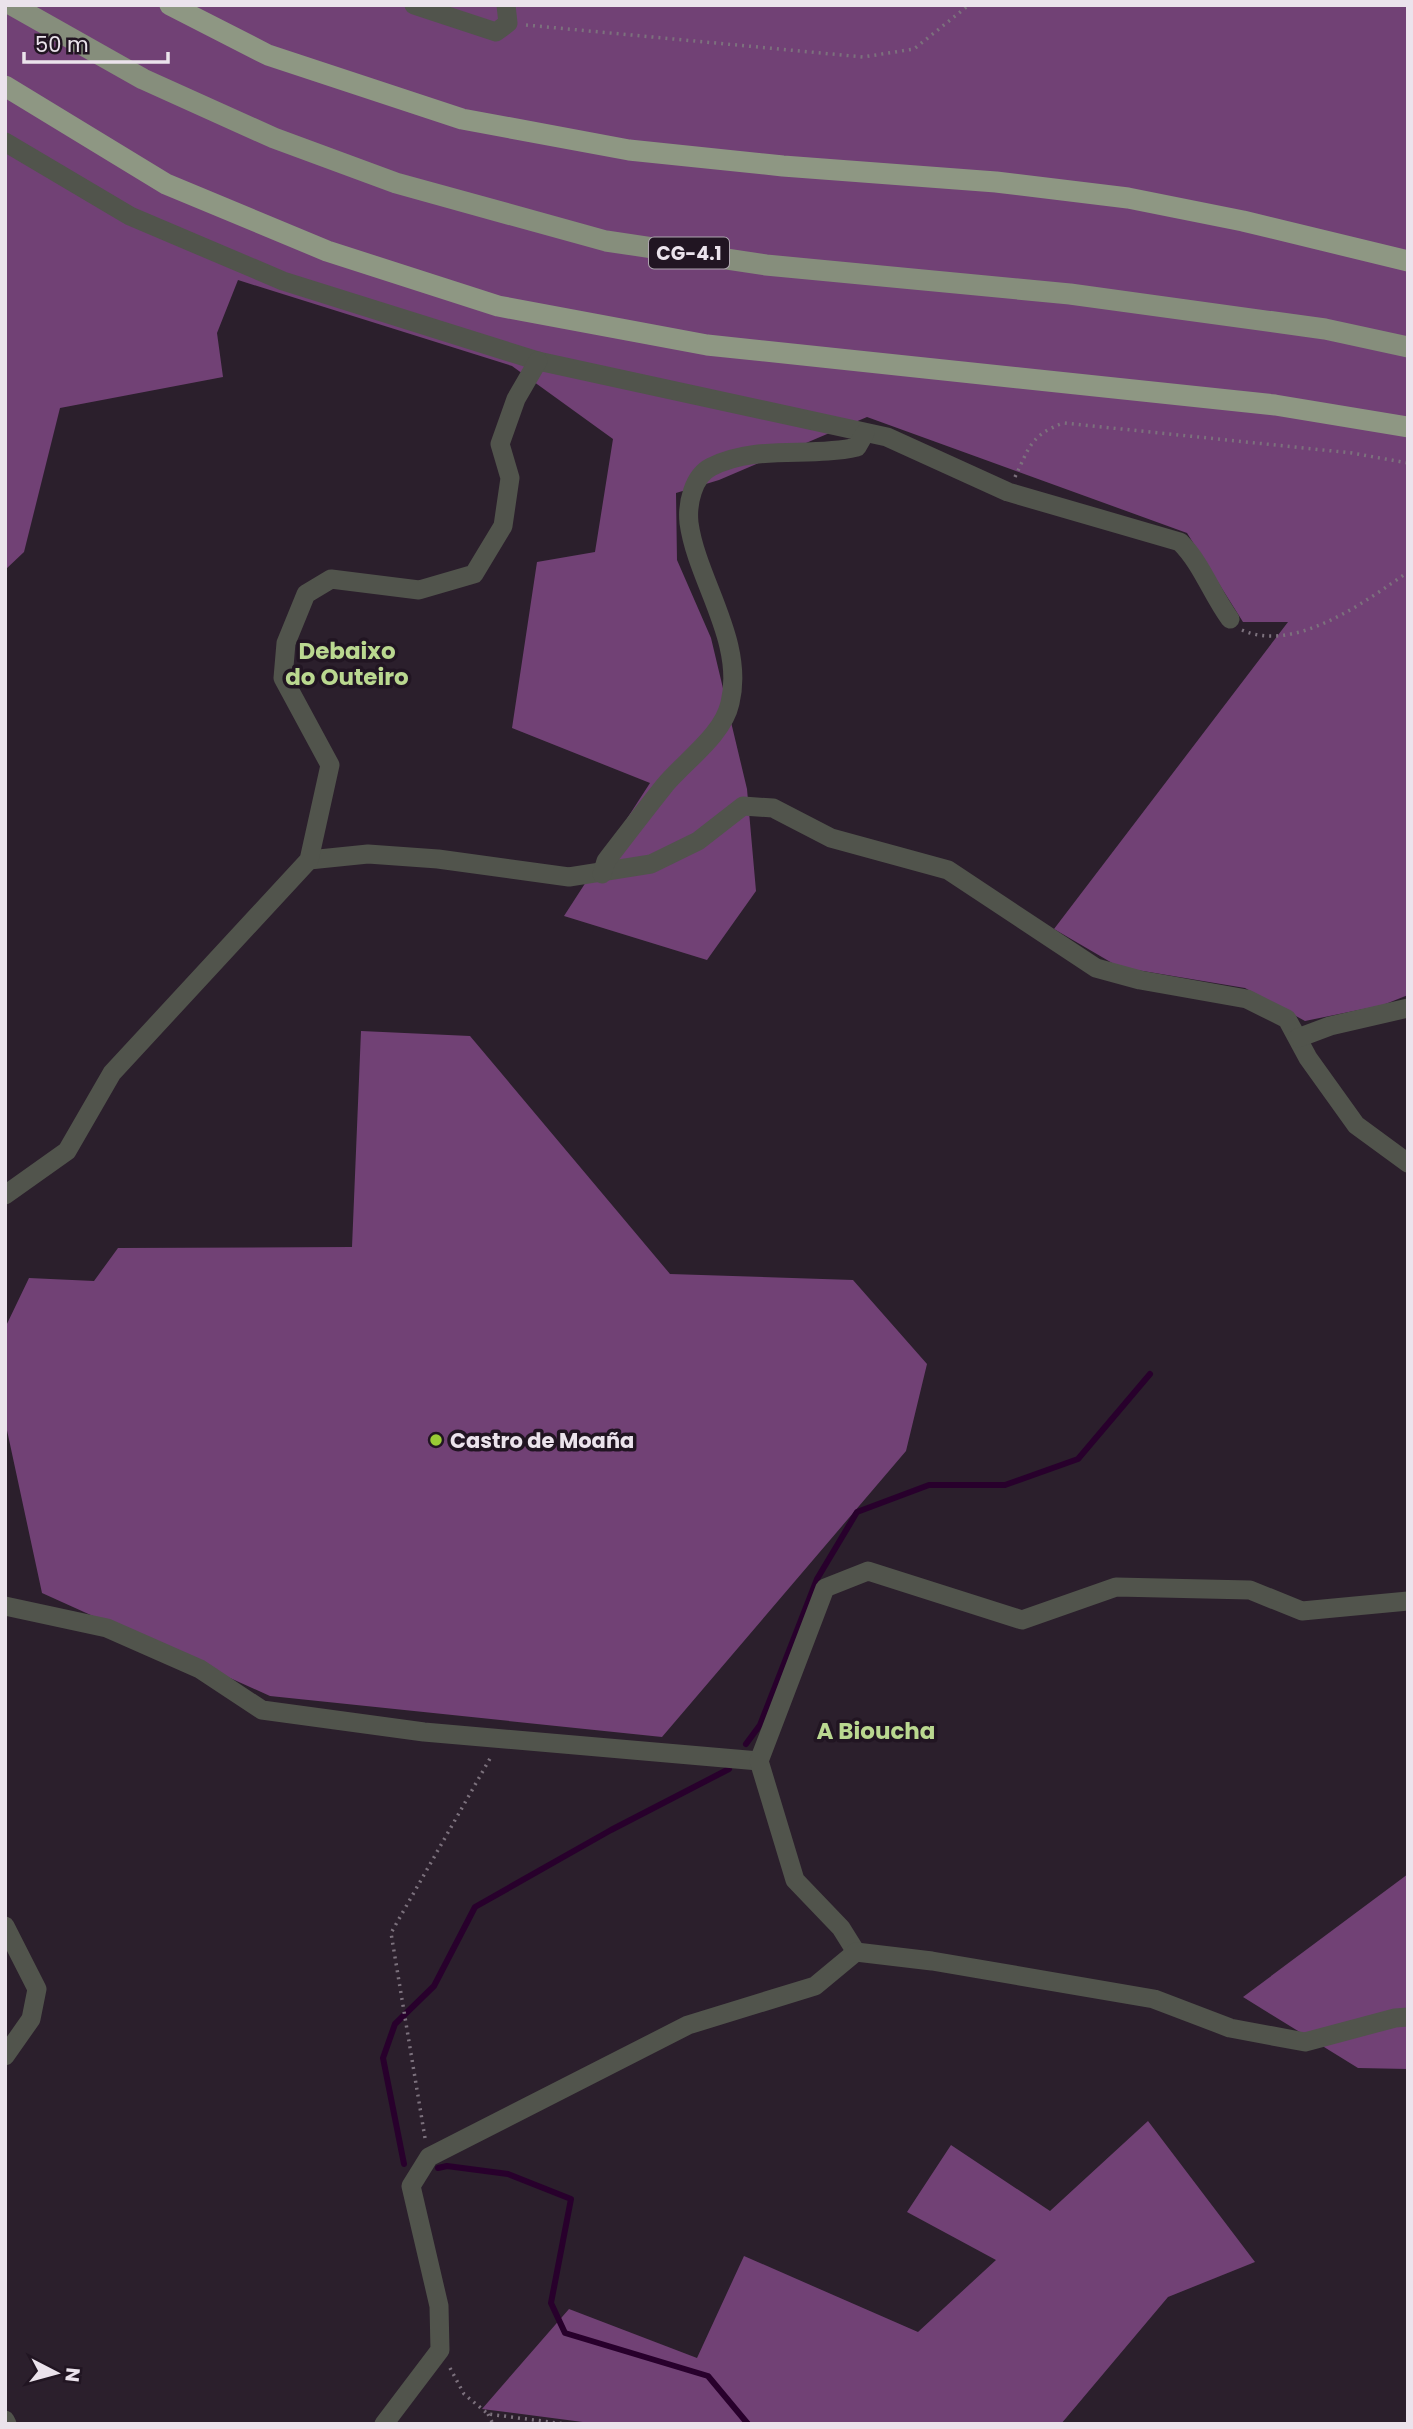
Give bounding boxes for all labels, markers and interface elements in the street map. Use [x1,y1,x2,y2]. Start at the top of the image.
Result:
scale bar [24,21,168,65]
text: 50 m [35,30,89,59]
road number: CG-4.1 [649,238,729,268]
district label: Debaixo do Outeiro [285,635,409,693]
place label: Castro de Moaña [450,1426,634,1455]
marker: Castro de Moaña [428,1432,444,1448]
district label: A Bioucha [817,1715,935,1747]
north arrow [21,2338,91,2408]
text: N [58,2366,87,2383]

